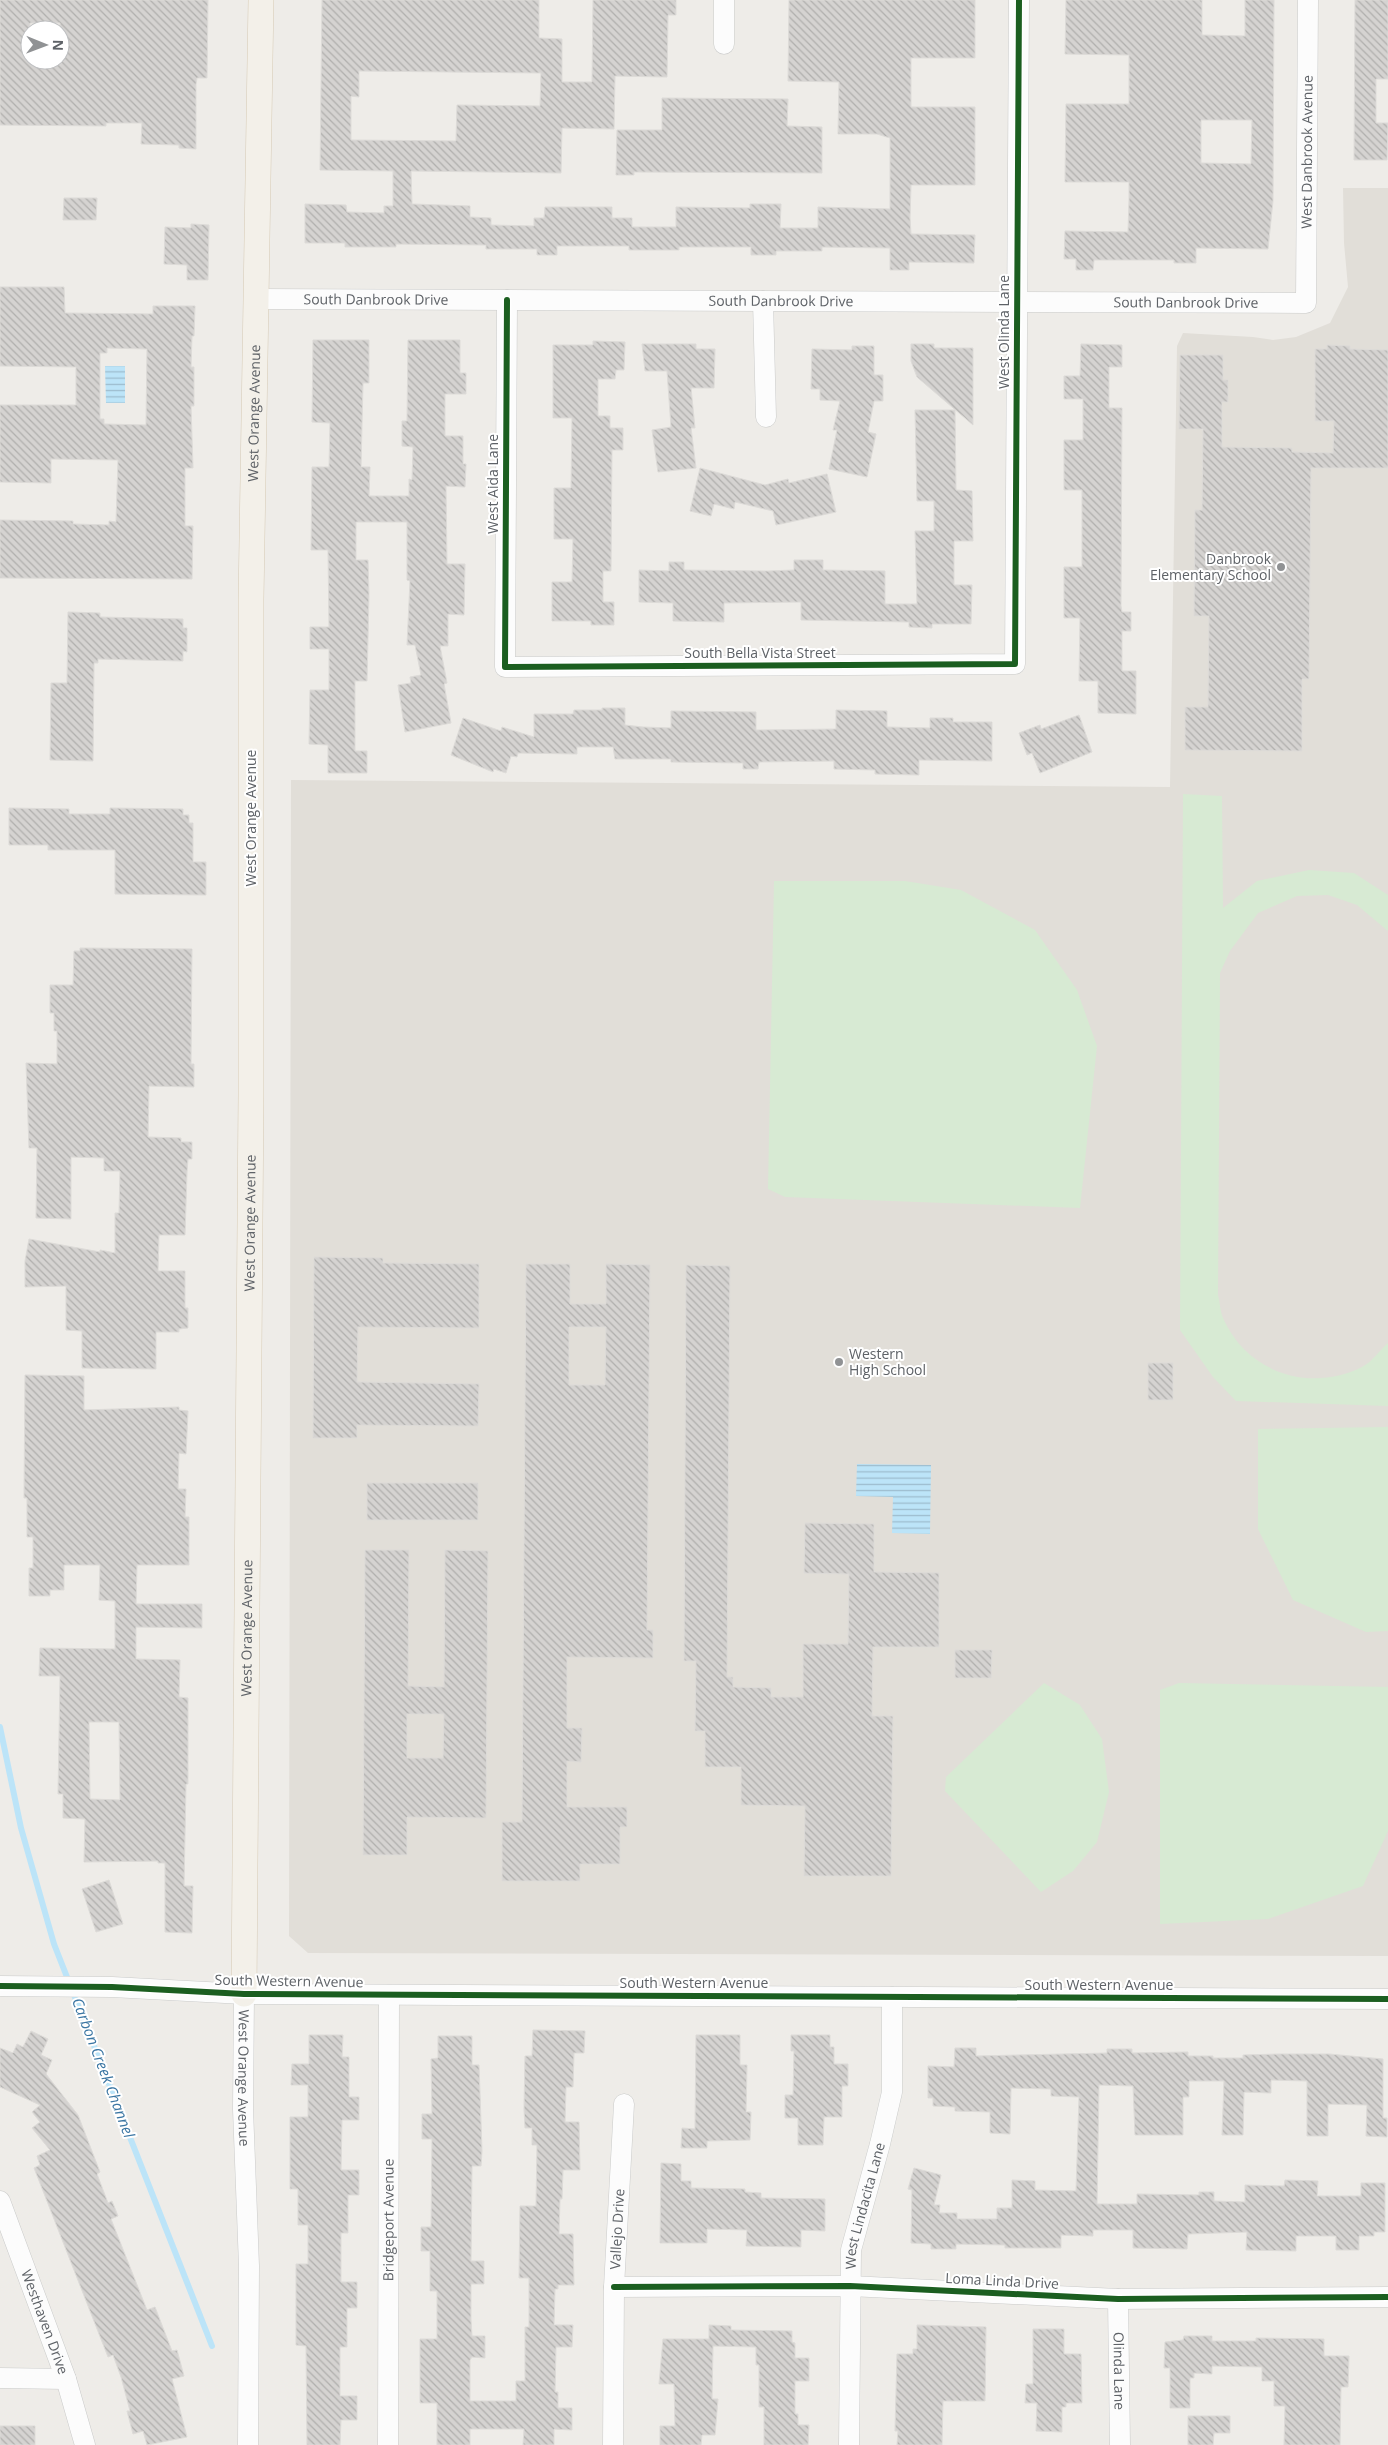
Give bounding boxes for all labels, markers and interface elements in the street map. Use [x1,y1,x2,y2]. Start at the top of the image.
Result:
north arrow [20,20,70,70]
text: N [49,39,68,51]
street label: West Danbrook Avenue [1296,75,1317,229]
street label: West Olinda Lane [994,275,1013,389]
street label: South Danbrook Drive [303,289,449,309]
street label: South Danbrook Drive [708,291,854,310]
street label: South Danbrook Drive [1113,292,1259,312]
street label: West Orange Avenue [243,344,264,482]
street label: West Aida Lane [483,434,502,534]
place label: Danbrook Elementary School [1150,549,1272,584]
marker: Danbrook Elementary School [1275,561,1287,573]
street label: South Bella Vista Street [684,643,836,662]
street label: West Orange Avenue [241,749,260,886]
street label: West Orange Avenue [239,1154,260,1292]
place label: Western High School [849,1344,926,1379]
marker: Western High School [833,1356,845,1368]
street label: West Orange Avenue [236,1559,256,1697]
street label: South Western Avenue [214,1970,364,1991]
street label: South Western Avenue [620,1973,769,1992]
street label: South Western Avenue [1025,1975,1174,1994]
water label: Carbon Creek Channel [68,1995,140,2142]
street label: West Orange Avenue [234,2009,254,2147]
street label: West Lindacita Lane [841,2140,889,2269]
street label: Bridgeport Avenue [378,2159,398,2281]
street label: Vallejo Drive [605,2188,628,2270]
street label: Westhaven Drive [17,2267,73,2377]
street label: Loma Linda Drive [945,2268,1059,2293]
street label: Olinda Lane [1109,2332,1130,2410]

